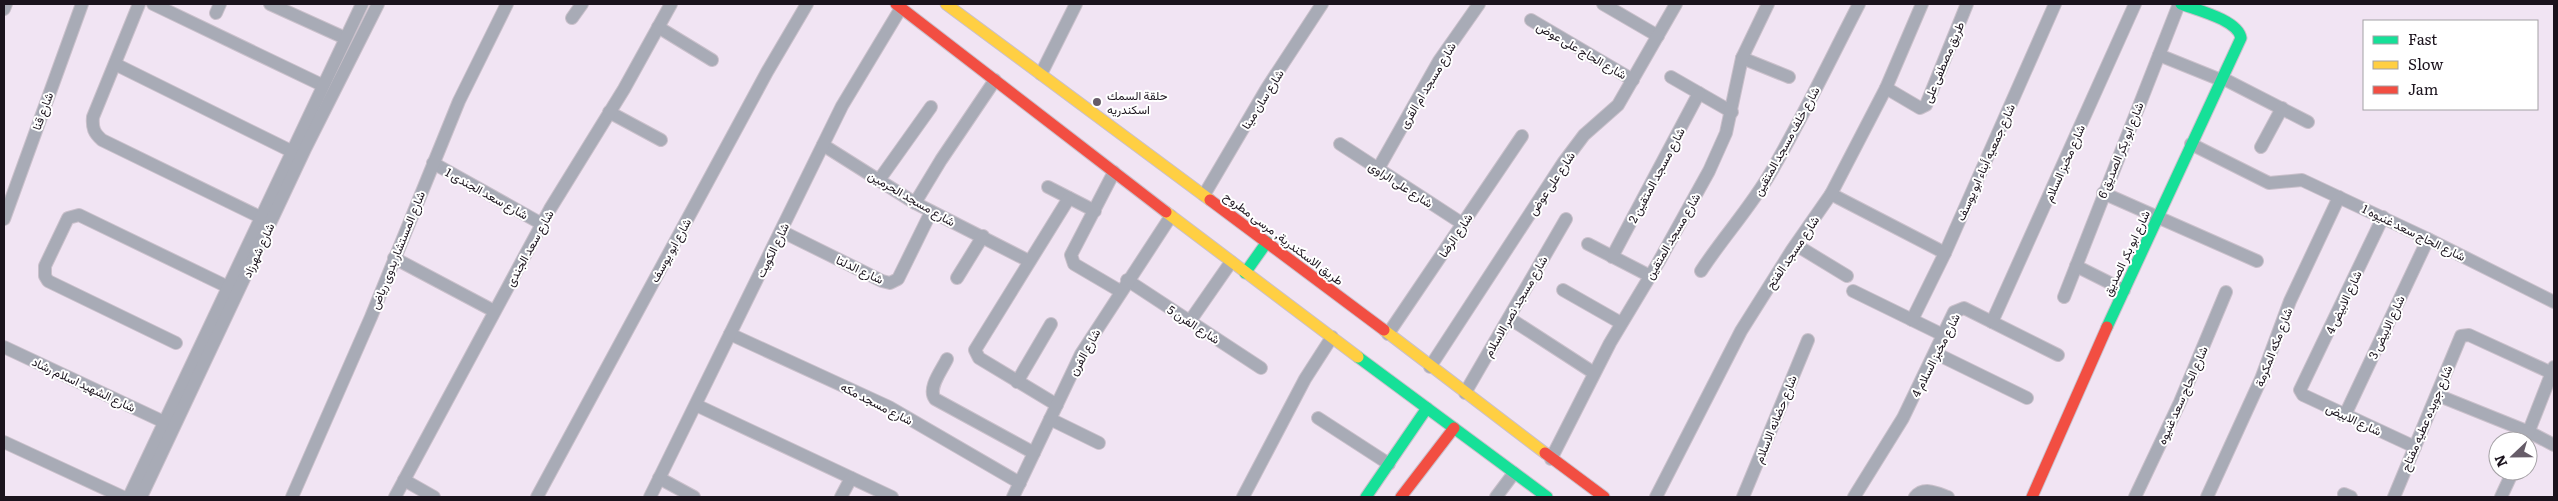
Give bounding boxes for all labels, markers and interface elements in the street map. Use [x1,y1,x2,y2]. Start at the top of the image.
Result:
street label: شارع الحاج على عوض [1533,17,1630,84]
street label: طريق مصطفى على [1918,18,1968,105]
legend [2363,20,2538,110]
text: Fast [2408,27,2437,50]
street label: شارع مسجد ام القرى [1394,39,1461,132]
text: Slow [2408,52,2443,75]
street label: شارع سان مينا [1236,66,1288,133]
text: Jam [2408,77,2439,100]
street label: شارع خلف مسجد المتقين [1748,83,1824,199]
place label: حلقة السمك اسكندريه [1107,86,1168,118]
street label: شارع قنا [27,90,58,133]
marker: حلقة السمك اسكندريه [1091,96,1103,108]
street label: شارع ابو بكر الصديق 6 [2093,99,2148,201]
street label: شارع جمعيه أبناء ابو يوسف [1951,101,2020,224]
street label: شارع مخبز السلام [2039,121,2090,205]
street label: شارع مسجد المتقين 2 [1623,124,1690,226]
street label: شارع على عوض [1523,148,1580,219]
street label: شارع على الراوى [1365,156,1437,212]
street label: شارع سعد الجندى 1 [442,163,532,224]
street label: شارع مسجد الحرمين [865,166,959,231]
street label: طريق الاسكندرية, مرسى مطروح [1220,187,1348,290]
street label: شارع المستشار بدوى رياض [365,188,430,312]
street label: شارع مسجد المتقين [1640,189,1705,283]
street label: شارع الحاج سعد غنيوه 1 [2359,199,2469,266]
street label: شارع سعد الجندى [501,206,558,290]
street label: شارع ابو بكر الصديق [2098,207,2155,299]
street label: شارع الرضا [1434,209,1477,261]
street label: شارع مسجد الفتح [1761,212,1824,293]
street label: شارع ابو يوسف [645,215,696,286]
street label: شارع الكويت [751,219,794,281]
street label: شارع شهرزاد [238,220,279,281]
street label: شارع الدلتا [833,250,887,289]
street label: شارع مسجد نصر الاسلام [1479,252,1552,360]
street label: شارع الابيض 4 [2320,267,2366,337]
street label: شارع الابيض 3 [2363,292,2409,362]
street label: شارع الفرن 5 [1164,300,1224,349]
street label: شارع مكه المكرمة [2250,305,2297,389]
street label: شارع مخبز السلام 4 [1906,310,1965,401]
street label: شارع الفرن [1064,325,1105,379]
street label: شارع الحاج سعد غنيوه [2152,343,2213,447]
street label: شارع الشهيد اسلام رشاد [29,352,139,417]
street label: شارع جويده عطيه مفتاح [2396,362,2457,474]
street label: شارع حضانه الاسلام [1749,372,1802,466]
street label: شارع مسجد مكه [837,377,916,430]
street label: شارع الابيض [2323,398,2385,441]
north arrow [2488,431,2538,481]
text: N [2488,452,2511,470]

